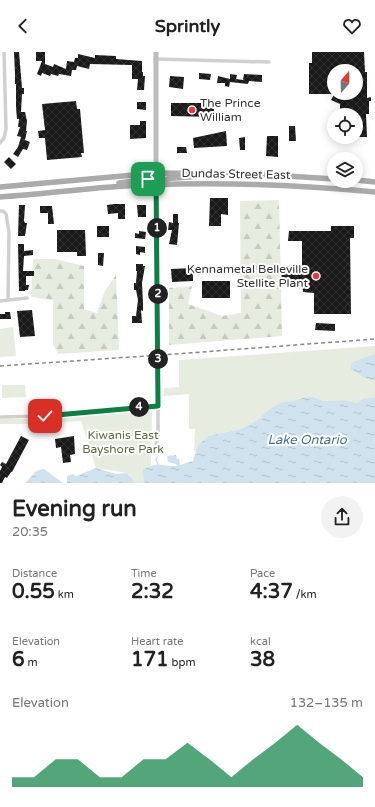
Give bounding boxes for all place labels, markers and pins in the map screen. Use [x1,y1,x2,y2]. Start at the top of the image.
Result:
place label: The Prince William [200,96,261,124]
marker: The Prince William [187,105,197,115]
pin [131,162,165,196]
pin: 1 [147,218,167,238]
place label: Kennametal Belleville Stellite Plant [187,262,308,290]
marker: Kennametal Belleville Stellite Plant [311,271,321,281]
pin: 2 [148,284,168,304]
pin: 3 [148,349,168,369]
pin: 4 [129,397,149,417]
pin [28,399,62,433]

